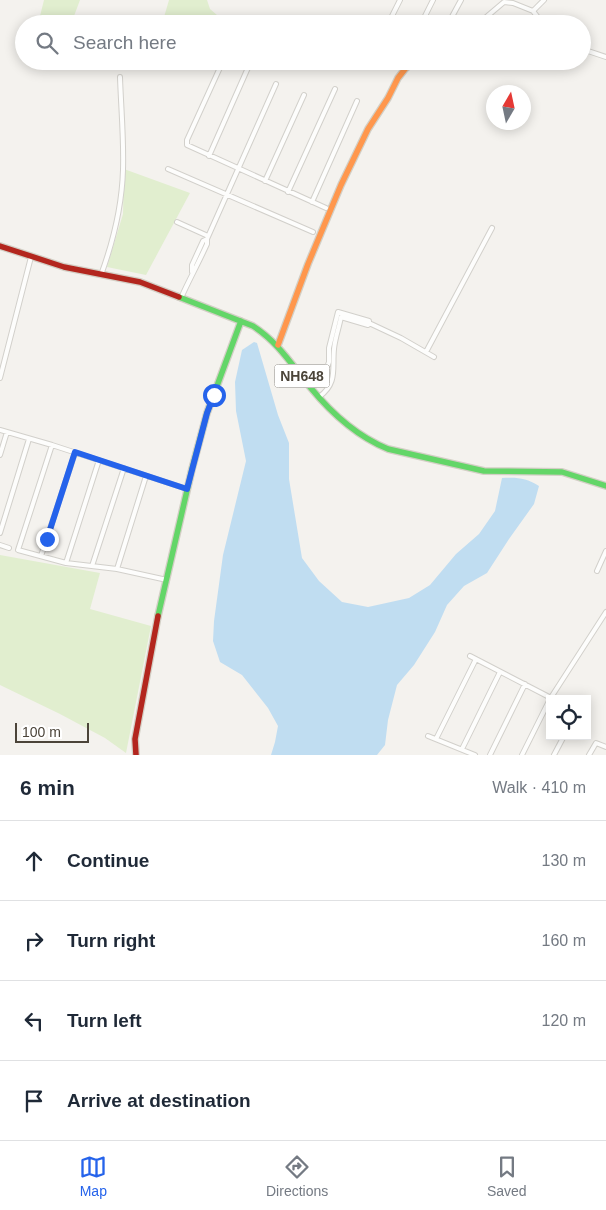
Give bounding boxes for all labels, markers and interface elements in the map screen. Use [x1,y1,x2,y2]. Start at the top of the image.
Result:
search box [15,15,591,70]
icon: search [33,29,61,57]
text: Search here [73,32,177,53]
north arrow [486,85,531,130]
road number: NH648 [274,364,330,388]
route start [203,384,226,407]
route end [36,528,59,551]
map controls [546,695,591,740]
button: locate [546,695,591,740]
scale bar [15,720,89,743]
text: 100 m [22,724,61,740]
text: 6 min [20,776,75,799]
text: Walk · 410 m [492,779,586,796]
icon: ahead [20,847,48,875]
text: Continue [67,850,149,871]
text: 130 m [542,852,586,869]
icon: right [20,927,48,955]
text: Turn right [67,930,155,951]
text: 160 m [542,932,586,949]
icon: left [20,1007,48,1035]
text: Turn left [67,1010,142,1031]
text: 120 m [542,1012,586,1029]
icon: arrive [20,1087,48,1115]
text: Arrive at destination [67,1090,251,1111]
tab: Map [79,1153,107,1199]
tab: Directions [266,1153,328,1199]
tab: Saved [487,1153,527,1199]

